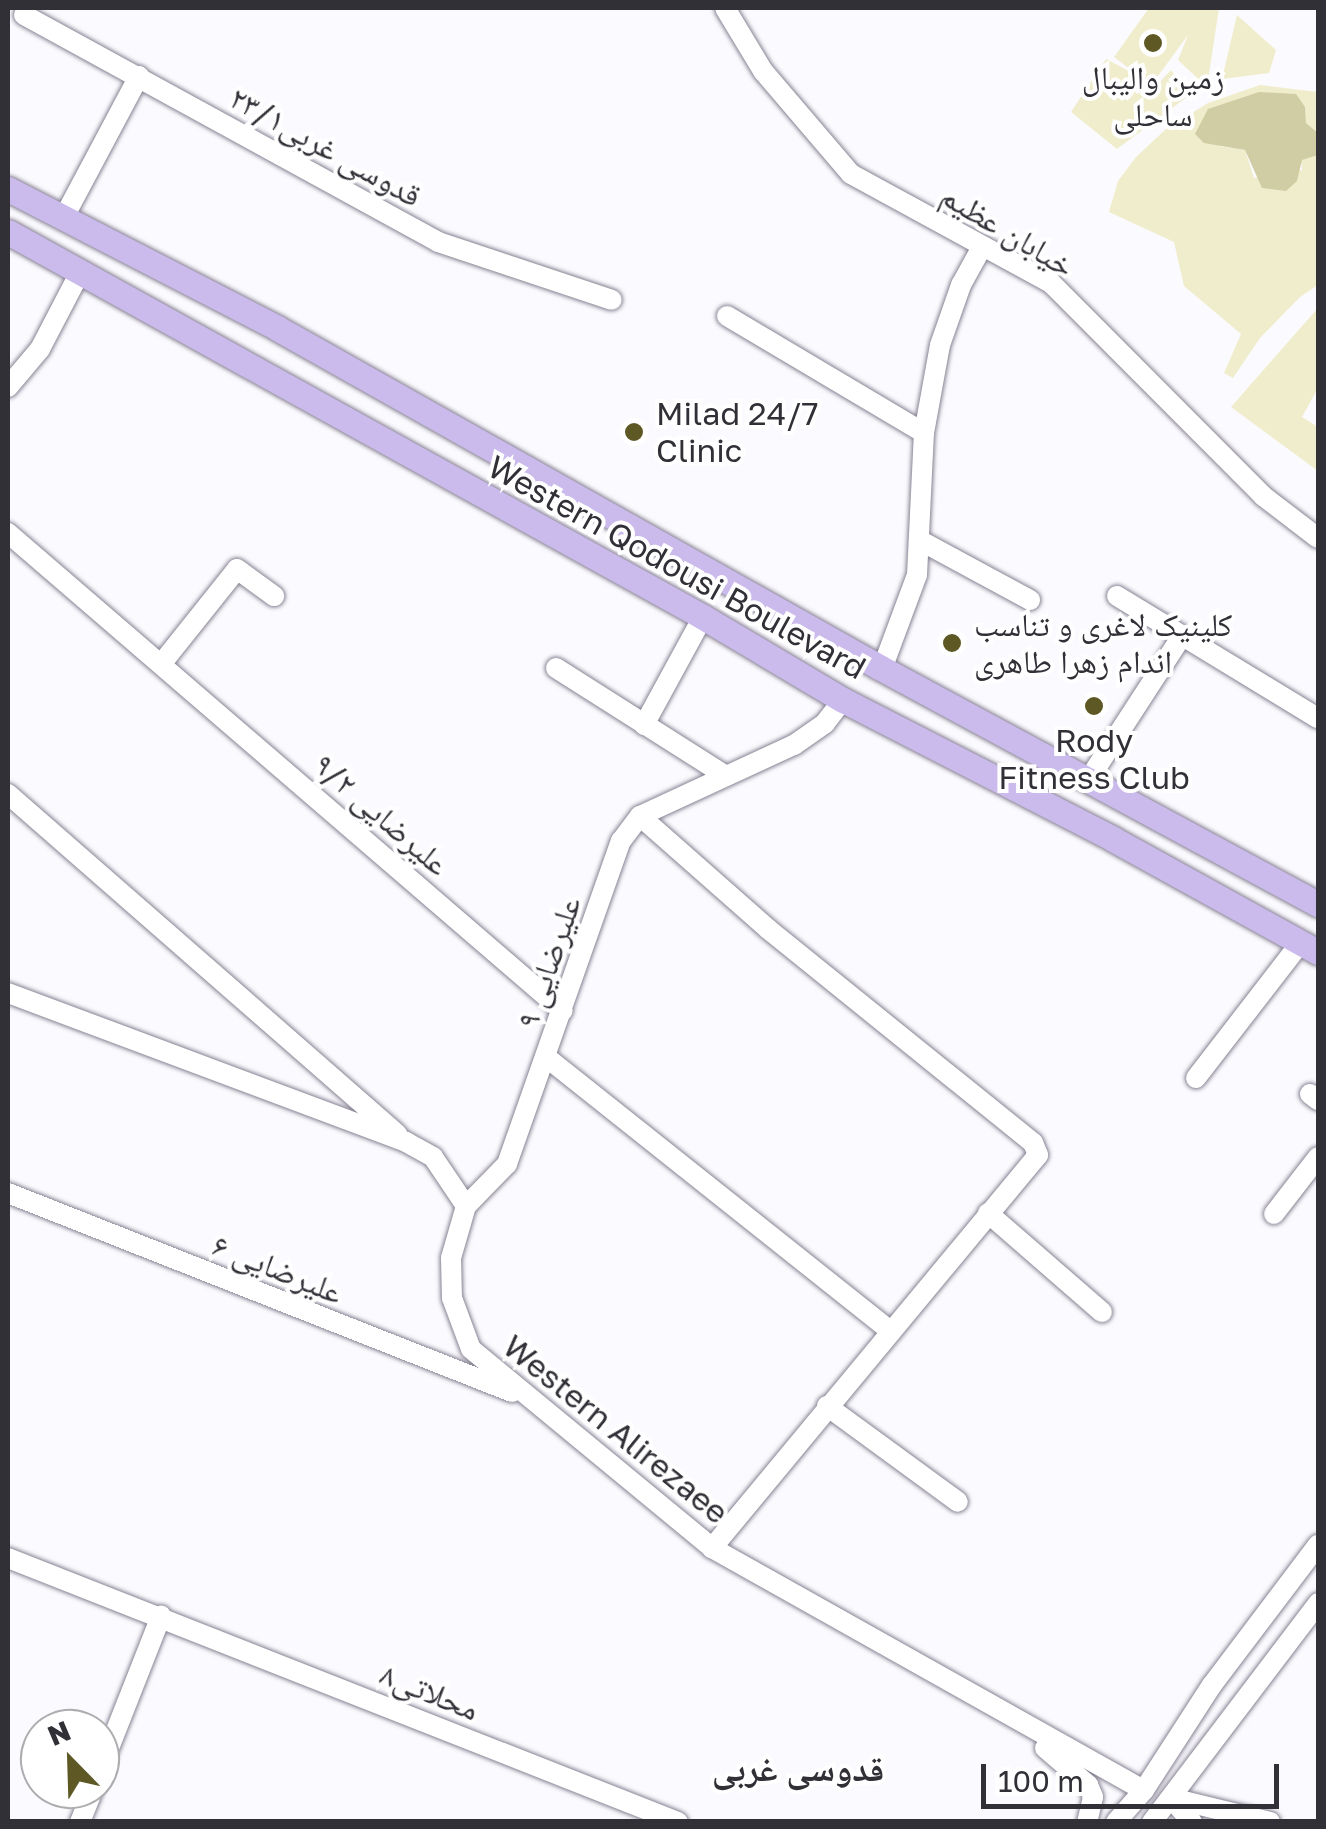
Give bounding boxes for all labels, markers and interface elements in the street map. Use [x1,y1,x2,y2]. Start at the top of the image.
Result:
marker: زمین والیبال ساحلی [1142,32,1164,54]
place label: زمین والیبال ساحلی [1082,59,1224,134]
street label: قدوسی غربی۲۳/۱ [224,78,428,214]
street label: خیابان عظیم [935,175,1081,285]
place label: Milad 24/7 Clinic [656,395,818,470]
marker: Milad 24/7 Clinic [621,419,647,445]
street label: Western Qodousi Boulevard [481,447,873,687]
place label: کلینیک لاغری و تناسب اندام زهرا طاهری [974,606,1232,681]
marker: کلینیک لاغری و تناسب اندام زهرا طاهری [939,630,965,656]
marker: Rody Fitness Club [1083,695,1105,717]
place label: Rody Fitness Club [998,722,1190,797]
street label: ۹/۲ علیرضایی [306,745,458,883]
street label: ۹ علیرضایی [508,891,588,1033]
street label: ۶ علیرضایی [207,1225,349,1311]
street label: Western Alirezaee [496,1326,736,1532]
street label: محلاتی۸ [375,1654,485,1728]
north arrow [20,1709,120,1809]
text: N [43,1713,75,1752]
scale bar [986,1744,1284,1806]
district label: قدوسی غربی [712,1747,884,1789]
text: 100 m [998,1763,1084,1799]

